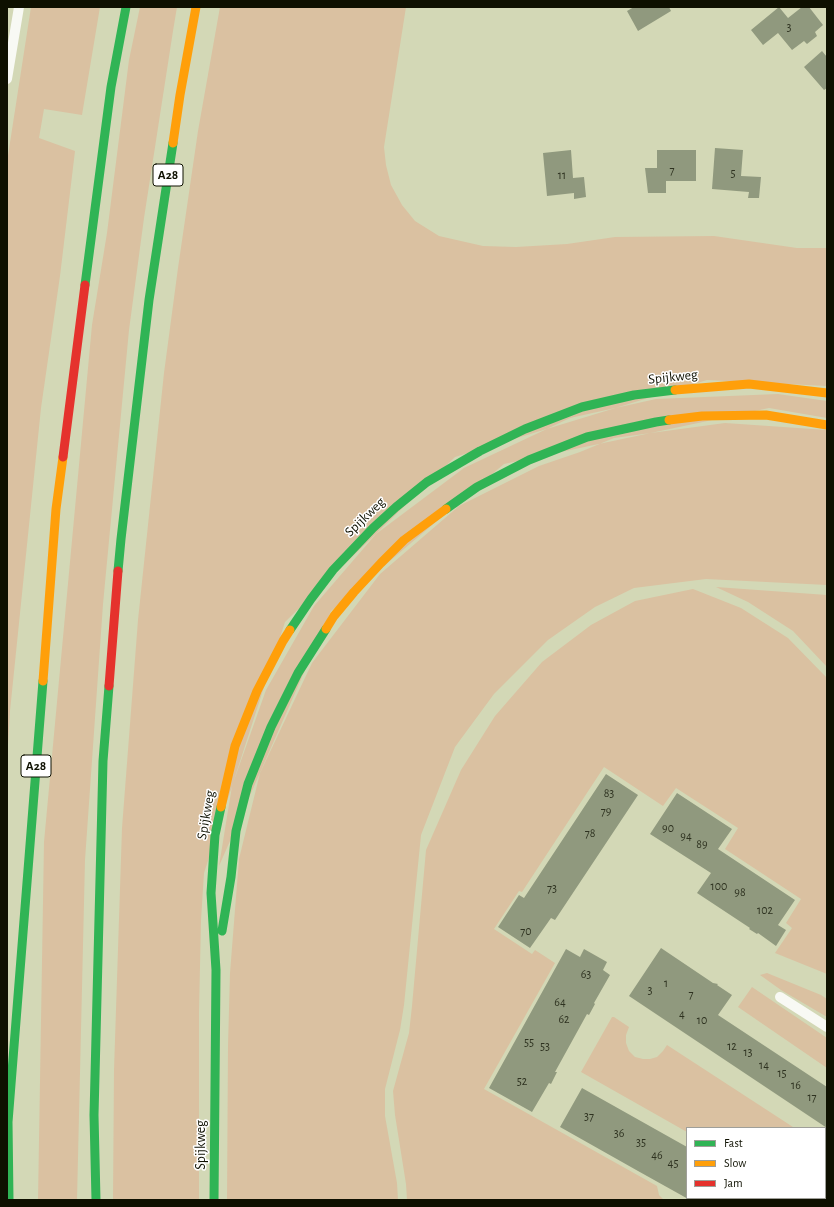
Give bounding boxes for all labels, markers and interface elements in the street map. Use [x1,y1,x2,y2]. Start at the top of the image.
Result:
house number: 3 [787,20,791,34]
house number: 7 [669,163,675,177]
road number: A28 [153,164,183,186]
house number: 5 [730,166,736,180]
house number: 11 [558,168,566,182]
street label: Spijkweg [647,366,699,388]
street label: Spijkweg [341,494,389,540]
road number: A28 [21,755,51,777]
house number: 83 [604,786,614,800]
street label: Spijkweg [193,789,219,841]
house number: 79 [601,804,611,818]
house number: 90 [662,821,674,835]
house number: 78 [585,826,595,840]
house number: 94 [680,829,692,843]
house number: 89 [696,837,708,851]
house number: 100 [711,879,727,893]
house number: 73 [547,881,557,895]
house number: 98 [734,885,746,899]
house number: 102 [757,903,773,917]
house number: 70 [520,924,532,938]
house number: 63 [581,967,591,981]
house number: 1 [664,976,668,990]
house number: 3 [648,983,652,997]
house number: 7 [688,987,694,1001]
house number: 64 [554,995,566,1009]
house number: 4 [679,1007,685,1021]
house number: 62 [558,1012,570,1026]
house number: 10 [697,1013,707,1027]
house number: 55 [524,1035,534,1049]
house number: 53 [540,1039,550,1053]
house number: 12 [727,1039,737,1053]
house number: 13 [743,1045,753,1059]
house number: 14 [759,1058,769,1072]
house number: 15 [777,1066,787,1080]
house number: 52 [517,1074,527,1088]
house number: 16 [791,1078,801,1092]
house number: 17 [807,1090,817,1104]
house number: 37 [584,1109,594,1123]
street label: Spijkweg [193,1120,209,1170]
house number: 36 [614,1126,624,1140]
legend [686,1127,826,1199]
house number: 35 [636,1135,646,1149]
text: Fast [724,1137,743,1149]
house number: 46 [651,1148,663,1162]
house number: 45 [668,1156,678,1170]
text: Slow [724,1157,746,1169]
text: Jam [724,1177,743,1189]

